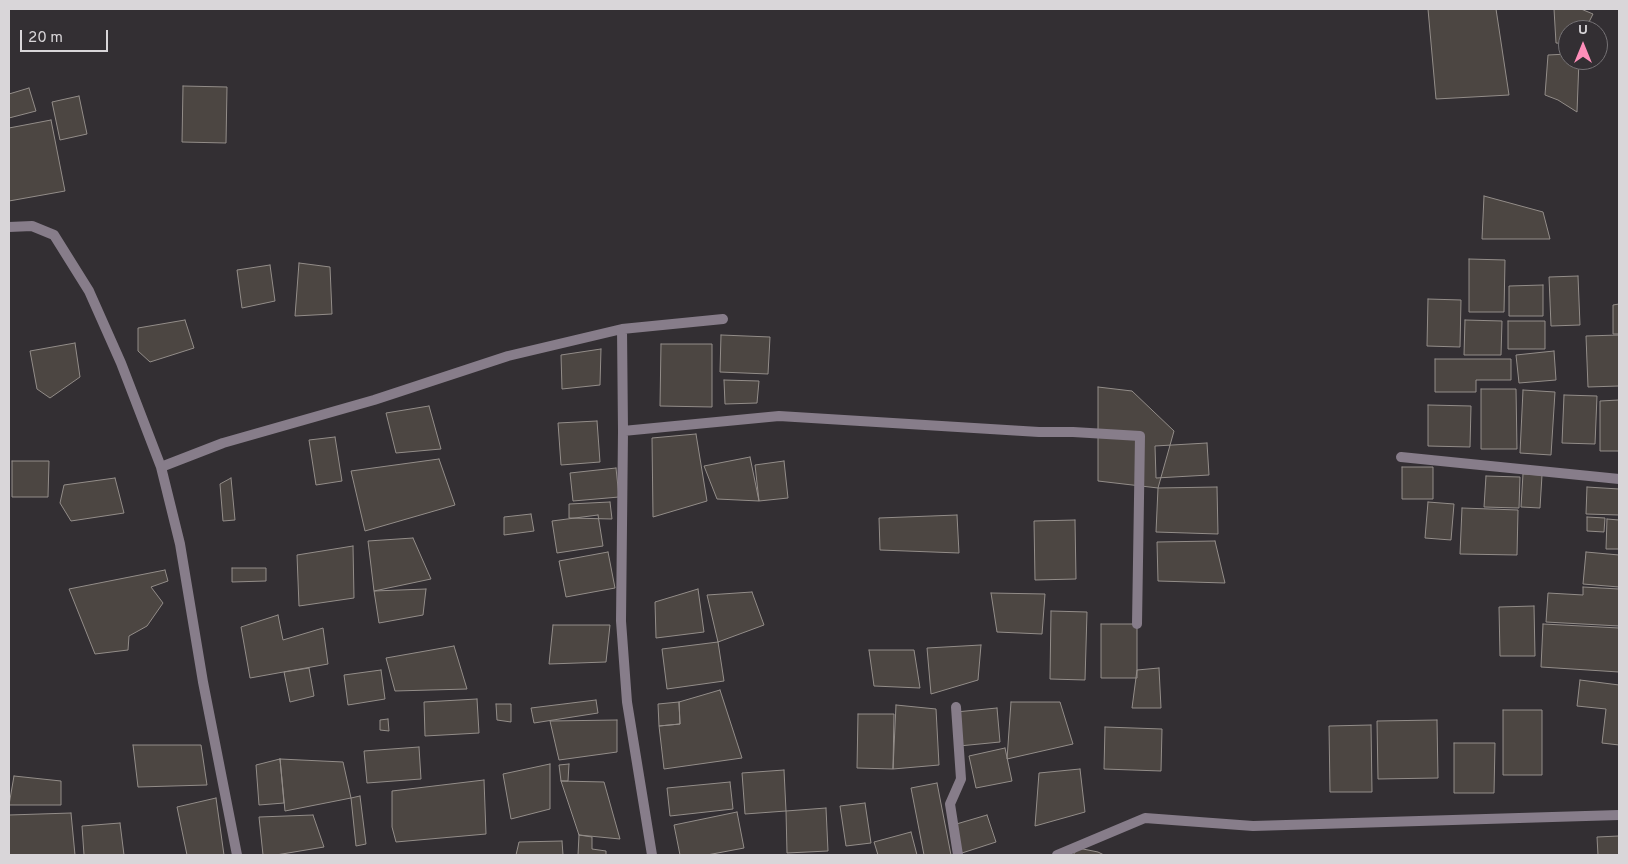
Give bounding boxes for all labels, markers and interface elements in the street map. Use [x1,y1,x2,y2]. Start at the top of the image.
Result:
scale bar [22,20,110,52]
north arrow [1558,20,1608,70]
text: U [1578,22,1588,39]
text: 20 m [28,29,63,48]

